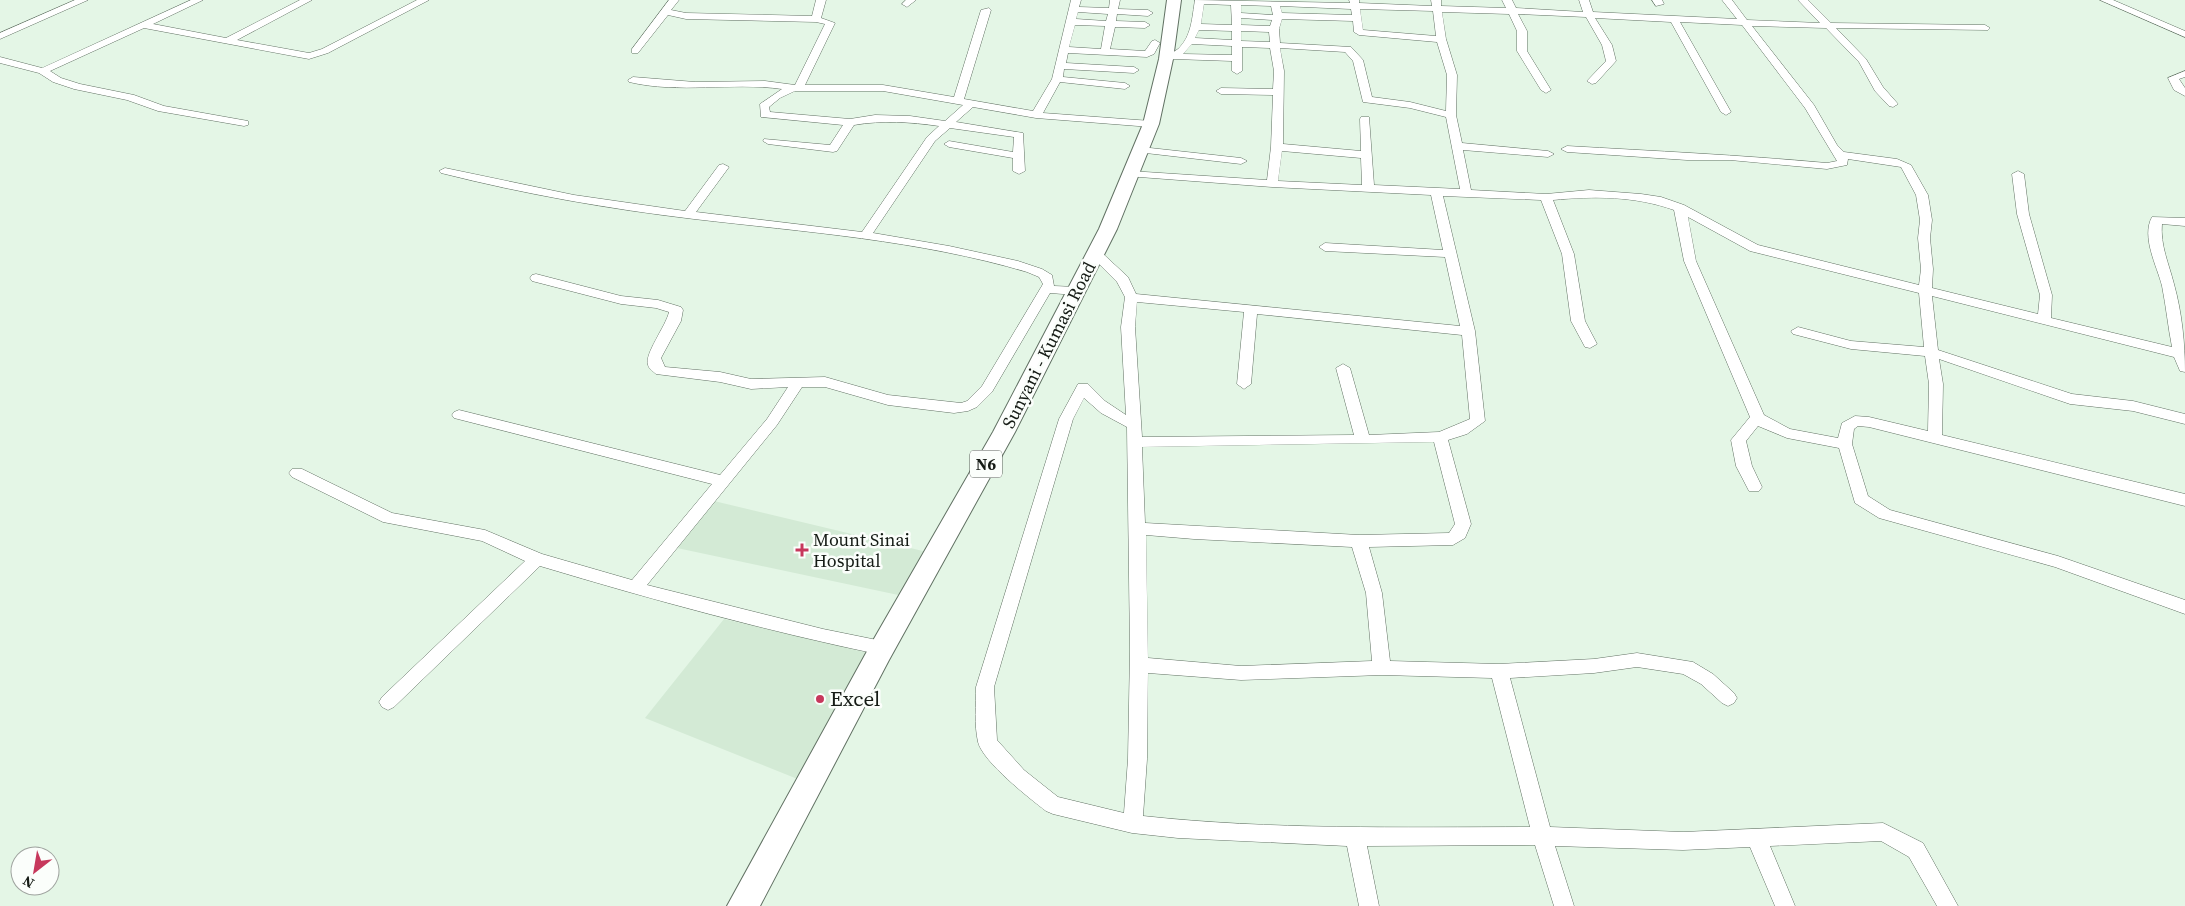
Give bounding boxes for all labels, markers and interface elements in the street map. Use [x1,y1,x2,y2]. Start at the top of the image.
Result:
street label: Sunyani - Kumasi Road [996,257,1101,432]
road number: N6 [970,450,1002,478]
place label: Mount Sinai Hospital [813,527,910,573]
marker: Mount Sinai Hospital [795,543,809,557]
place label: Excel [830,684,880,713]
marker: Excel [814,693,826,705]
north arrow [10,846,60,896]
text: N [19,871,38,893]

